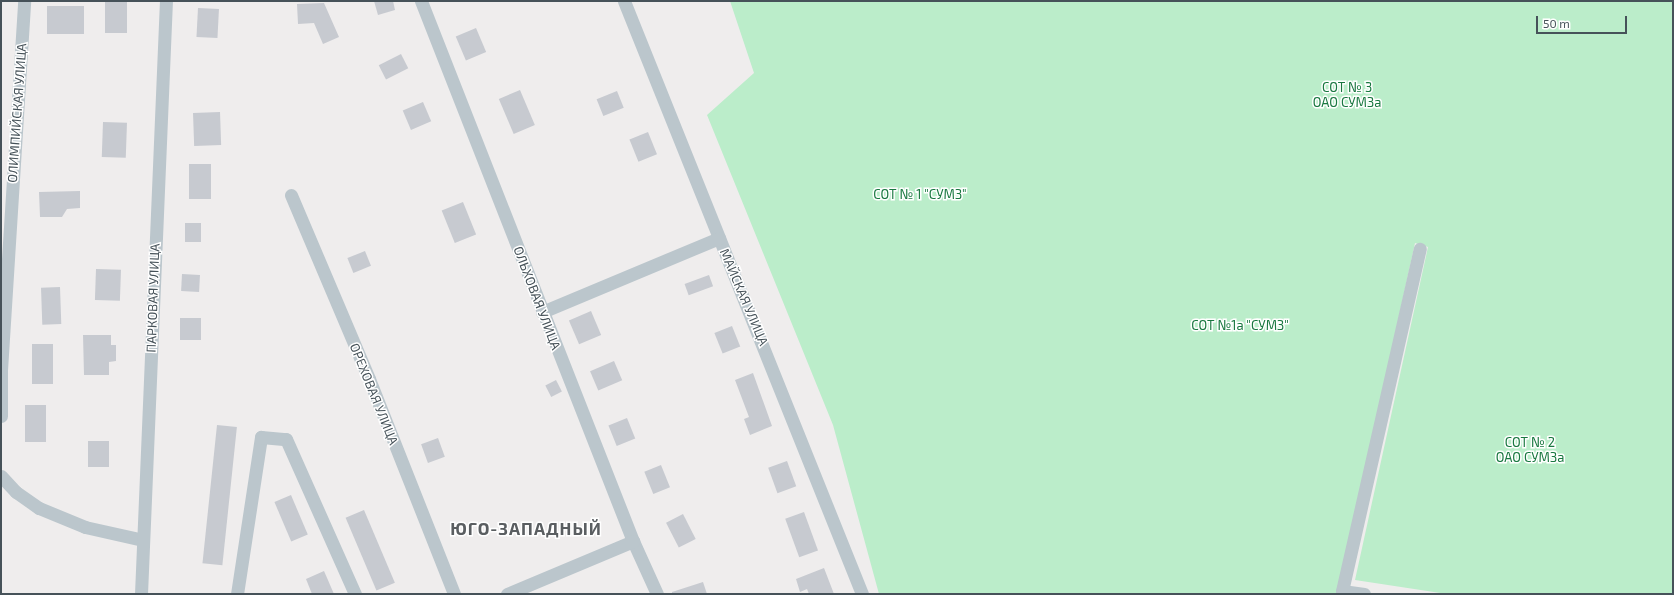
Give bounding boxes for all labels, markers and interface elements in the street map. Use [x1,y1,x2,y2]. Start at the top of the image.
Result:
scale bar [1538,8,1629,34]
text: 50 m [1543,16,1570,30]
street label: ОЛИМПИЙСКАЯ УЛИЦА [4,43,30,183]
park label: СОТ № 3 ОАО СУМЗа [1313,80,1381,111]
park label: СОТ № 1 "СУМЗ" [873,186,967,202]
street label: ПАРКОВАЯ УЛИЦА [143,243,163,353]
street label: ОЛЬХОВАЯ УЛИЦА [510,244,564,352]
street label: МАЙСКАЯ УЛИЦА [717,246,771,348]
park label: СОТ №1а "СУМЗ" [1191,317,1289,333]
street label: ОРЕХОВАЯ УЛИЦА [346,341,402,447]
park label: СОТ № 2 ОАО СУМЗа [1496,435,1564,466]
district label: ЮГО-ЗАПАДНЫЙ [450,519,602,539]

